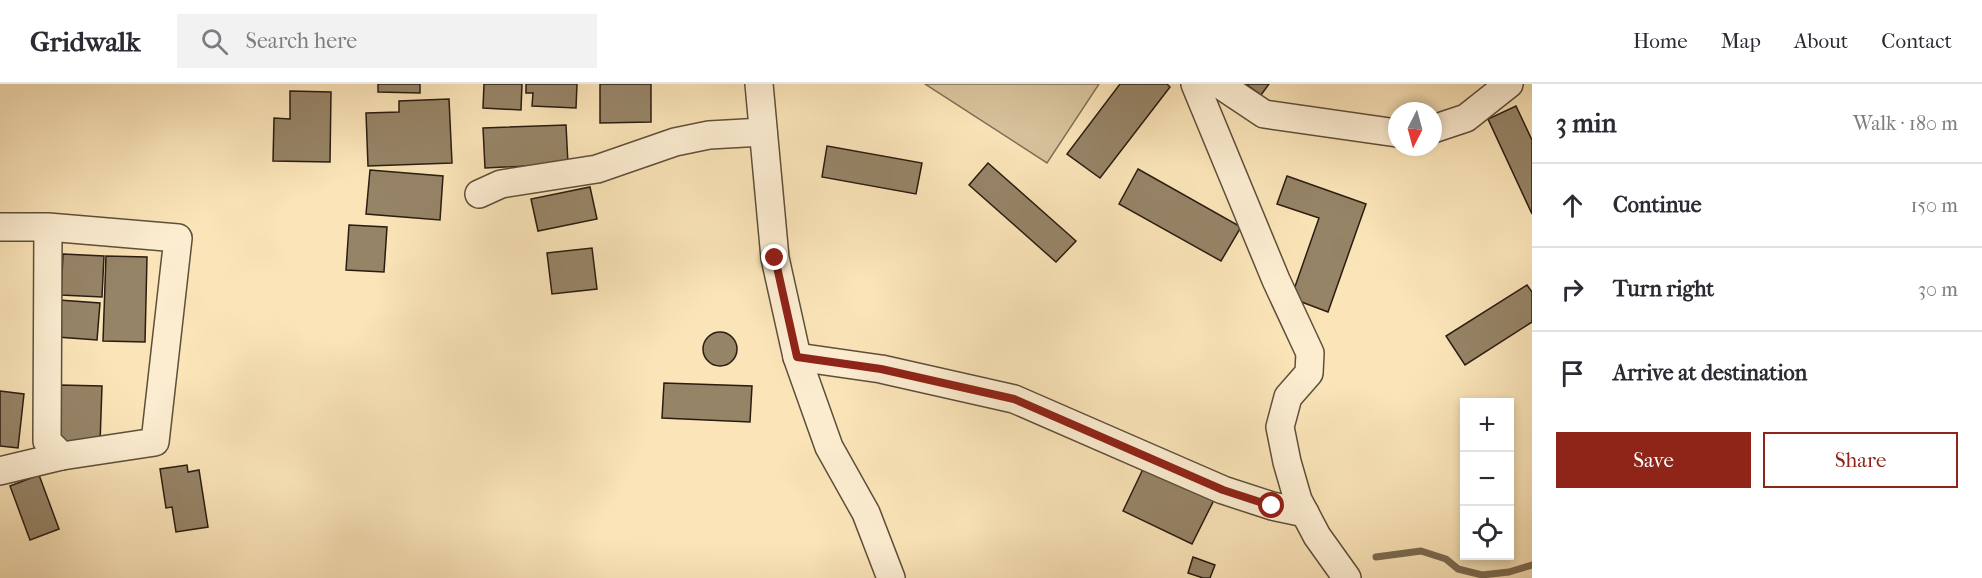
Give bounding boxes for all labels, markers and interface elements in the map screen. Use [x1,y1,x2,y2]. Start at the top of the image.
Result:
search box [177,14,597,68]
text: Gridwalk [30,25,141,58]
icon: search [198,25,231,58]
text: Search here [246,28,357,54]
text: Home [1633,29,1688,53]
text: Map [1721,29,1761,53]
text: About [1794,29,1848,53]
text: Contact [1881,29,1952,53]
north arrow [1388,102,1442,156]
text: 3 min [1556,108,1617,139]
text: Walk · 180 m [1853,112,1958,135]
icon: ahead [1556,189,1589,222]
text: Continue [1613,192,1702,218]
text: 150 m [1910,194,1958,217]
route end [761,244,787,270]
icon: right [1556,273,1589,306]
text: Turn right [1613,276,1714,302]
text: 30 m [1918,278,1958,301]
icon: arrive [1556,357,1589,390]
text: Arrive at destination [1613,360,1807,386]
map controls [1460,398,1514,560]
button: + [1460,398,1514,452]
button: Save [1556,432,1751,488]
button: Share [1763,432,1958,488]
button: − [1460,452,1514,506]
route start [1258,492,1284,518]
button: locate [1460,506,1514,560]

